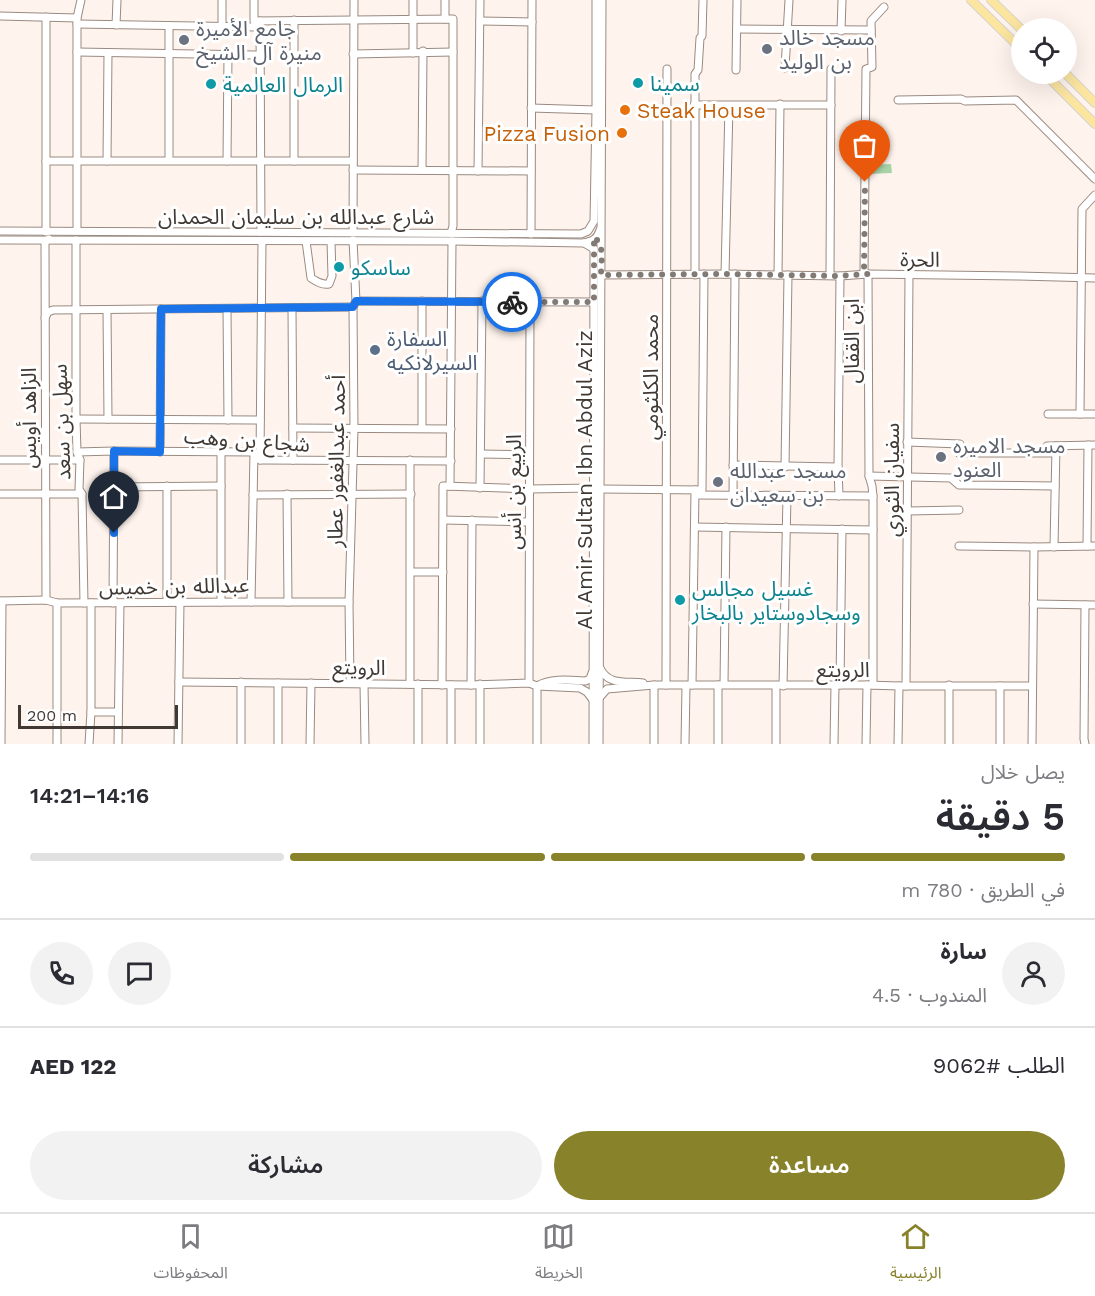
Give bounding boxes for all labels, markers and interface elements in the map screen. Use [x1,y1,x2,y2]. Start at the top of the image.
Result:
place label: جامع الأميرة منيرة آل الشيخ [196,16,322,68]
map controls [1011,18,1077,84]
button: locate [1011,18,1077,84]
place label: مسجد خالد بن الوليد [779,25,875,74]
marker: جامع الأميرة منيرة آل الشيخ [177,33,191,47]
marker: مسجد خالد بن الوليد [760,42,774,56]
place label: سمينا [650,71,700,96]
place label: الرمال العالمية [223,72,343,97]
marker: سمينا [631,76,645,90]
marker: الرمال العالمية [204,77,218,91]
place label: Steak House [637,98,766,123]
marker: Steak House [618,103,632,117]
pin [839,120,890,182]
place label: Pizza Fusion [483,121,610,146]
marker: Pizza Fusion [615,126,629,140]
icon: bag [848,129,881,162]
street label: شارع عبدالله بن سليمان الحمدان [158,204,434,232]
street label: الحرة [900,246,940,272]
place label: ساسكو [351,255,411,280]
marker: ساسكو [332,260,346,274]
courier [482,272,542,332]
icon: bike [496,286,529,319]
street label: ابن القفال [839,298,864,384]
street label: محمد الكلثومي [638,314,666,440]
place label: السفارة السيرلانكيه [387,326,478,375]
street label: Al Amir Sultan Ibn Abdul Aziz [572,330,597,630]
marker: السفارة السيرلانكيه [368,343,382,357]
street label: سهل بن سعد [46,363,76,481]
street label: الزاهد أويس [16,368,41,468]
street label: أحمد عبدالغفور عطار [322,375,350,548]
street label: شجاع بن وهب [183,423,311,460]
street label: سفيان الثوري [879,423,907,537]
place label: مسجد الاميره العنود [953,433,1066,482]
street label: الربيع بن أنس [501,434,529,550]
marker: مسجد الاميره العنود [934,450,948,464]
place label: مسجد عبدالله بن سعيدان [730,458,847,507]
pin [88,471,139,533]
marker: مسجد عبدالله بن سعيدان [711,475,725,489]
icon: home [97,480,130,513]
street label: عبدالله بن خميس [99,572,249,600]
place label: غسيل مجالس وسجادوستاير بالبخار [691,576,861,625]
marker: غسيل مجالس وسجادوستاير بالبخار [673,593,687,607]
street label: الرويتع [332,654,386,683]
street label: الرويتع [816,657,870,685]
scale bar [18,702,178,730]
text: 200 m [27,706,77,725]
text: يصل خلال [981,760,1065,784]
text: 14:16–14:21 [30,783,149,808]
text: 5 دقيقة [936,794,1065,839]
text: في الطريق · 780 m [901,878,1065,902]
text: سارة [941,939,987,964]
button: phone [30,942,93,1005]
button: chat [108,942,171,1005]
button: person [1002,942,1065,1005]
text: المندوب · 4.5 [872,983,987,1007]
text: الطلب #9062 [933,1053,1065,1078]
text: AED 122 [30,1054,116,1079]
button: مشاركة [30,1131,542,1200]
button: مساعدة [554,1131,1065,1200]
tab: المحفوظات [154,1220,228,1290]
tab: الخريطة [535,1220,583,1290]
tab: الرئيسية [890,1220,941,1290]

